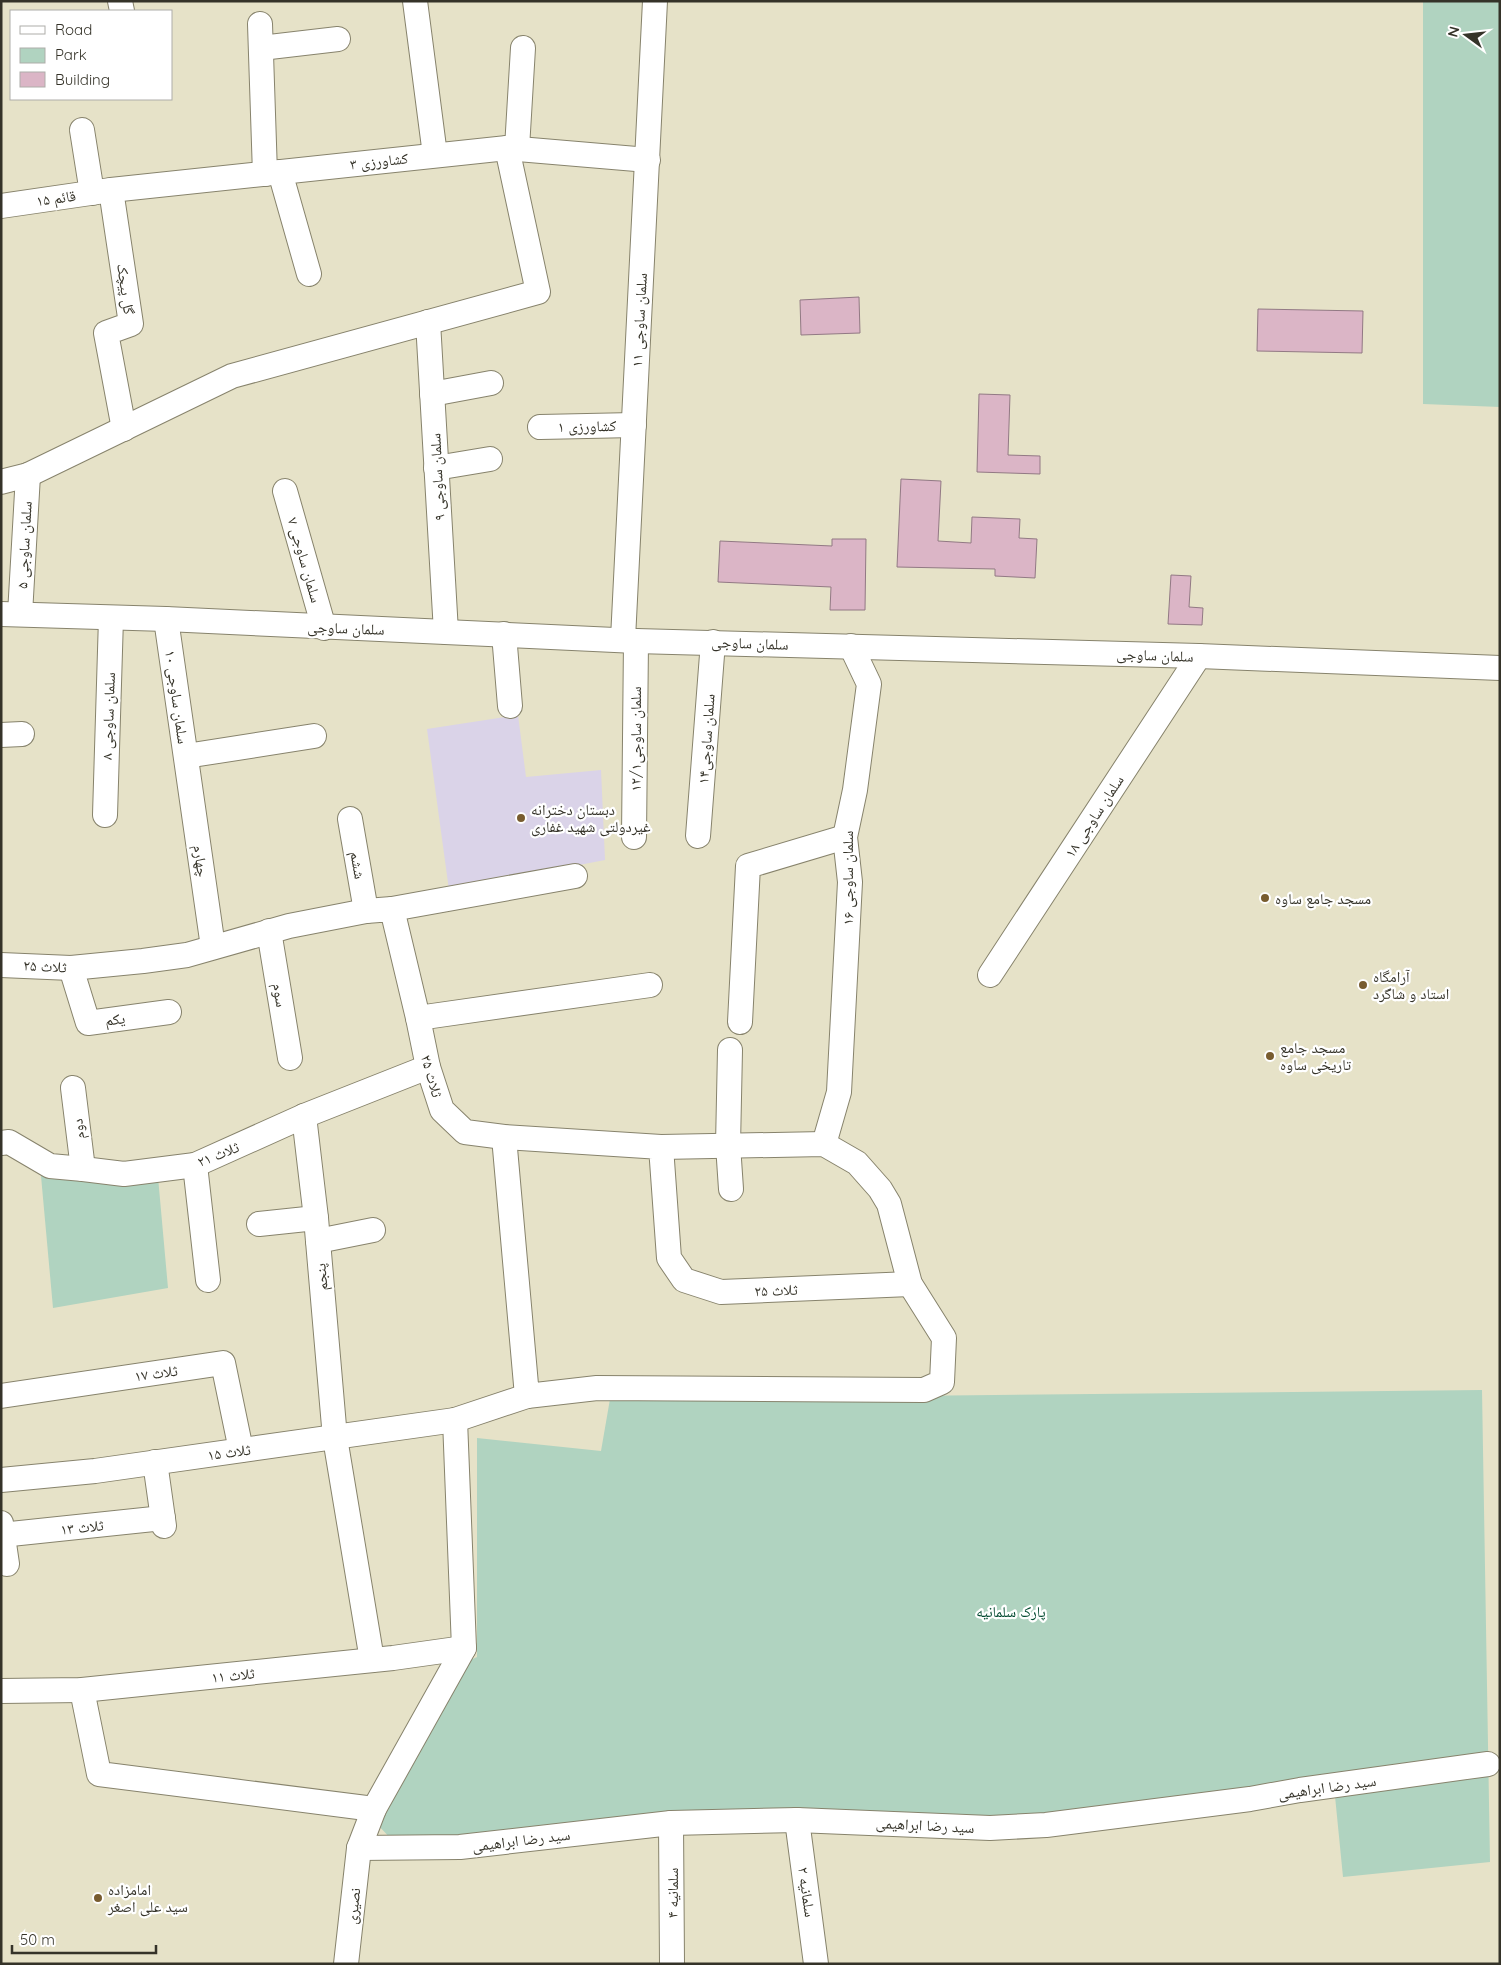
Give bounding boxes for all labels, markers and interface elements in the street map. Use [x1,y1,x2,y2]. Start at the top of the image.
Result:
legend [10,10,172,100]
north arrow [1441,10,1491,60]
text: Road [55,20,92,39]
text: N [1443,24,1463,39]
text: Park [55,45,87,64]
text: Building [55,70,110,89]
street label: کشاورزی ۳ [349,148,409,175]
street label: قائم ۱۵ [35,186,77,211]
street label: گل پیچک [112,262,139,316]
street label: سلمان ساوجی ۱۱ [627,272,652,368]
street label: کشاورزی ۱ [557,416,617,437]
street label: سلمان ساوجی ۹ [425,432,450,521]
street label: سلمان ساوجی ۵ [12,501,37,589]
street label: سلمان ساوجی ۷ [283,515,326,605]
street label: سلمان ساوجی [307,617,385,640]
street label: سلمان ساوجی [711,632,789,655]
street label: سلمان ساوجی [1116,644,1194,667]
street label: سلمان ساوجی ۱۰ [160,649,193,745]
street label: سلمان ساوجی ۸ [97,672,120,760]
street label: سلمان ساوجی۱۲/۱ [626,686,646,792]
street label: سلمان ساوجی۱۴ [693,693,720,785]
street label: سلمان ساوجی ۱۸ [1060,771,1129,861]
place label: دبستان دخترانه غیردولتی شهید غفاری [531,800,651,837]
marker: دبستان دخترانه غیردولتی شهید غفاری [515,812,527,824]
street label: سلمان ساوجی ۱۶ [838,831,858,925]
street label: چهارم [188,844,213,879]
street label: ششم [345,850,370,881]
place label: مسجد جامع ساوه [1275,889,1371,909]
marker: مسجد جامع ساوه [1259,892,1271,904]
street label: ثلاث ۲۵ [23,955,67,977]
place label: آرامگاه استاد و شاگرد [1373,967,1449,1003]
marker: آرامگاه استاد و شاگرد [1357,979,1369,991]
street label: سوم [268,982,291,1009]
street label: یکم [104,1008,126,1031]
place label: مسجد جامع تاریخی ساوه [1280,1038,1352,1075]
marker: مسجد جامع تاریخی ساوه [1264,1050,1276,1062]
street label: ثلاث ۲۵ [417,1052,447,1100]
street label: دوم [67,1118,90,1140]
street label: ثلاث ۲۱ [194,1137,242,1171]
street label: پنجم [310,1262,333,1291]
street label: ثلاث ۲۵ [754,1280,798,1300]
street label: ثلاث ۱۷ [133,1361,179,1385]
street label: ثلاث ۱۵ [206,1440,252,1464]
street label: ثلاث ۱۳ [59,1515,105,1539]
park label: پارک سلمانیه [976,1602,1046,1621]
street label: ثلاث ۱۱ [210,1663,256,1687]
street label: سید رضا ابراهیمی [1277,1771,1378,1804]
street label: سید رضا ابراهیمی [875,1813,975,1838]
street label: سید رضا ابراهیمی [471,1825,571,1856]
street label: سلمانیه ۲ [794,1866,820,1919]
street label: سلمانیه ۴ [663,1868,682,1918]
place label: امامزاده سید علی اصغر [107,1880,188,1917]
street label: نصیری [342,1887,365,1925]
marker: امامزاده سید علی اصغر [92,1892,104,1904]
scale bar [12,1922,156,1954]
text: 50 m [20,1930,55,1949]

